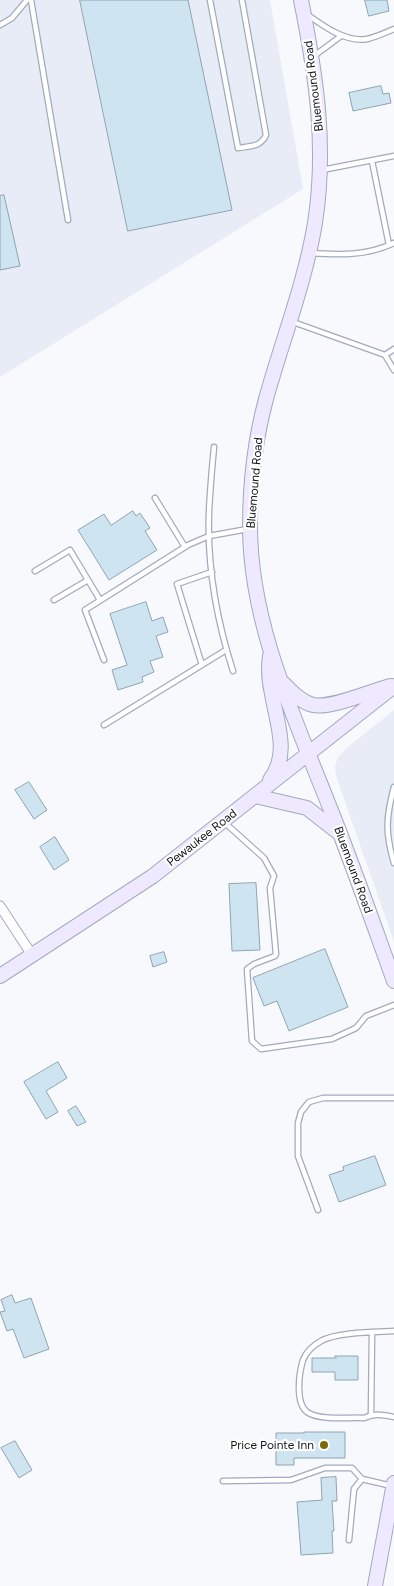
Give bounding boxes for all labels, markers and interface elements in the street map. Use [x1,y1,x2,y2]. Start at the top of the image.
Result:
street label: Bluemound Road [301,40,327,132]
street label: Bluemound Road [244,437,266,529]
street label: Pewaukee Road [164,806,240,870]
street label: Bluemound Road [331,825,375,915]
place label: Price Pointe Inn [230,1438,314,1452]
marker: Price Pointe Inn [318,1439,330,1451]

